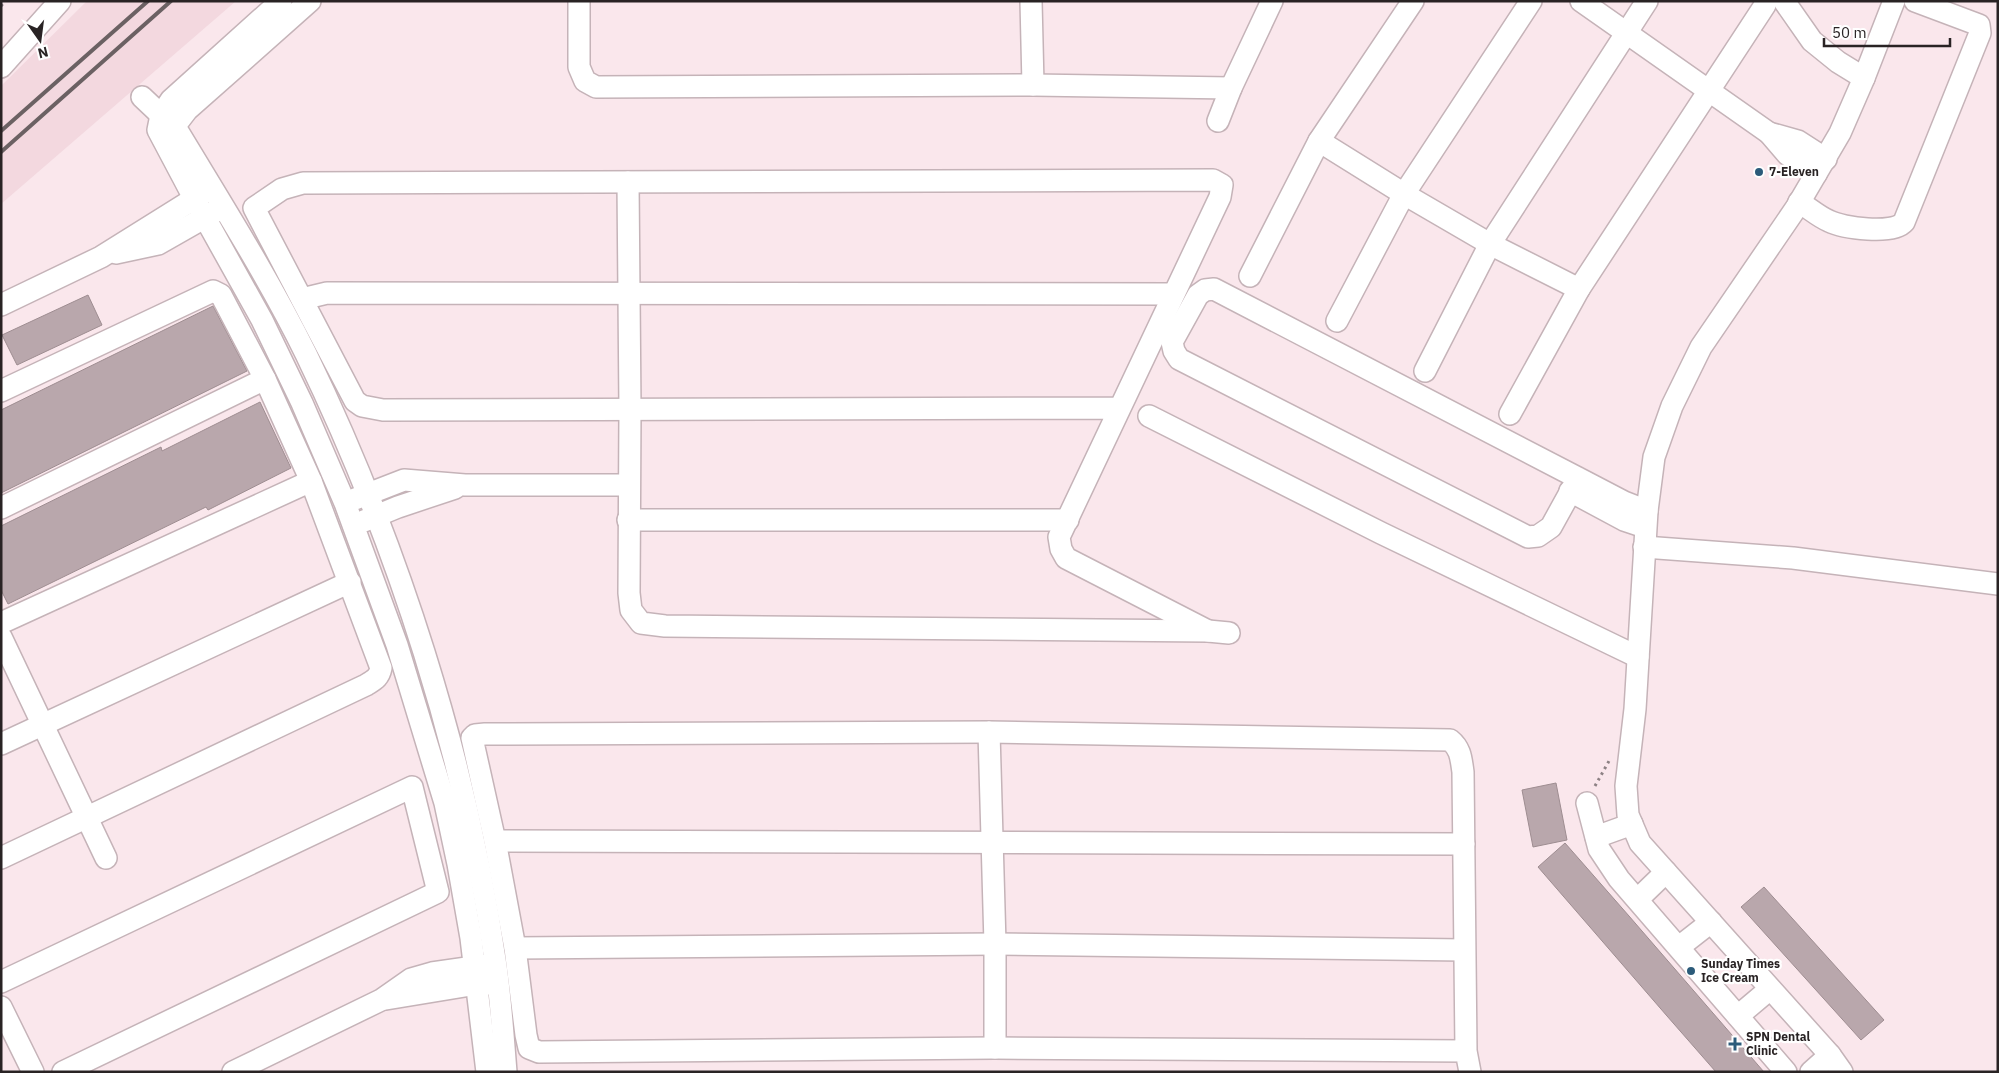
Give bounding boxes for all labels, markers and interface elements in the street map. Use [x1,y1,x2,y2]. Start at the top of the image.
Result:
north arrow [15,15,65,65]
scale bar [1824,15,1950,47]
text: 50 m [1832,23,1867,42]
text: N [36,43,50,63]
place label: 7-Eleven [1769,164,1819,179]
marker: 7-Eleven [1753,166,1765,178]
place label: Sunday Times Ice Cream [1701,956,1780,985]
marker: Sunday Times Ice Cream [1685,965,1697,977]
place label: SPN Dental Clinic [1746,1029,1811,1058]
marker: SPN Dental Clinic [1728,1037,1742,1051]

